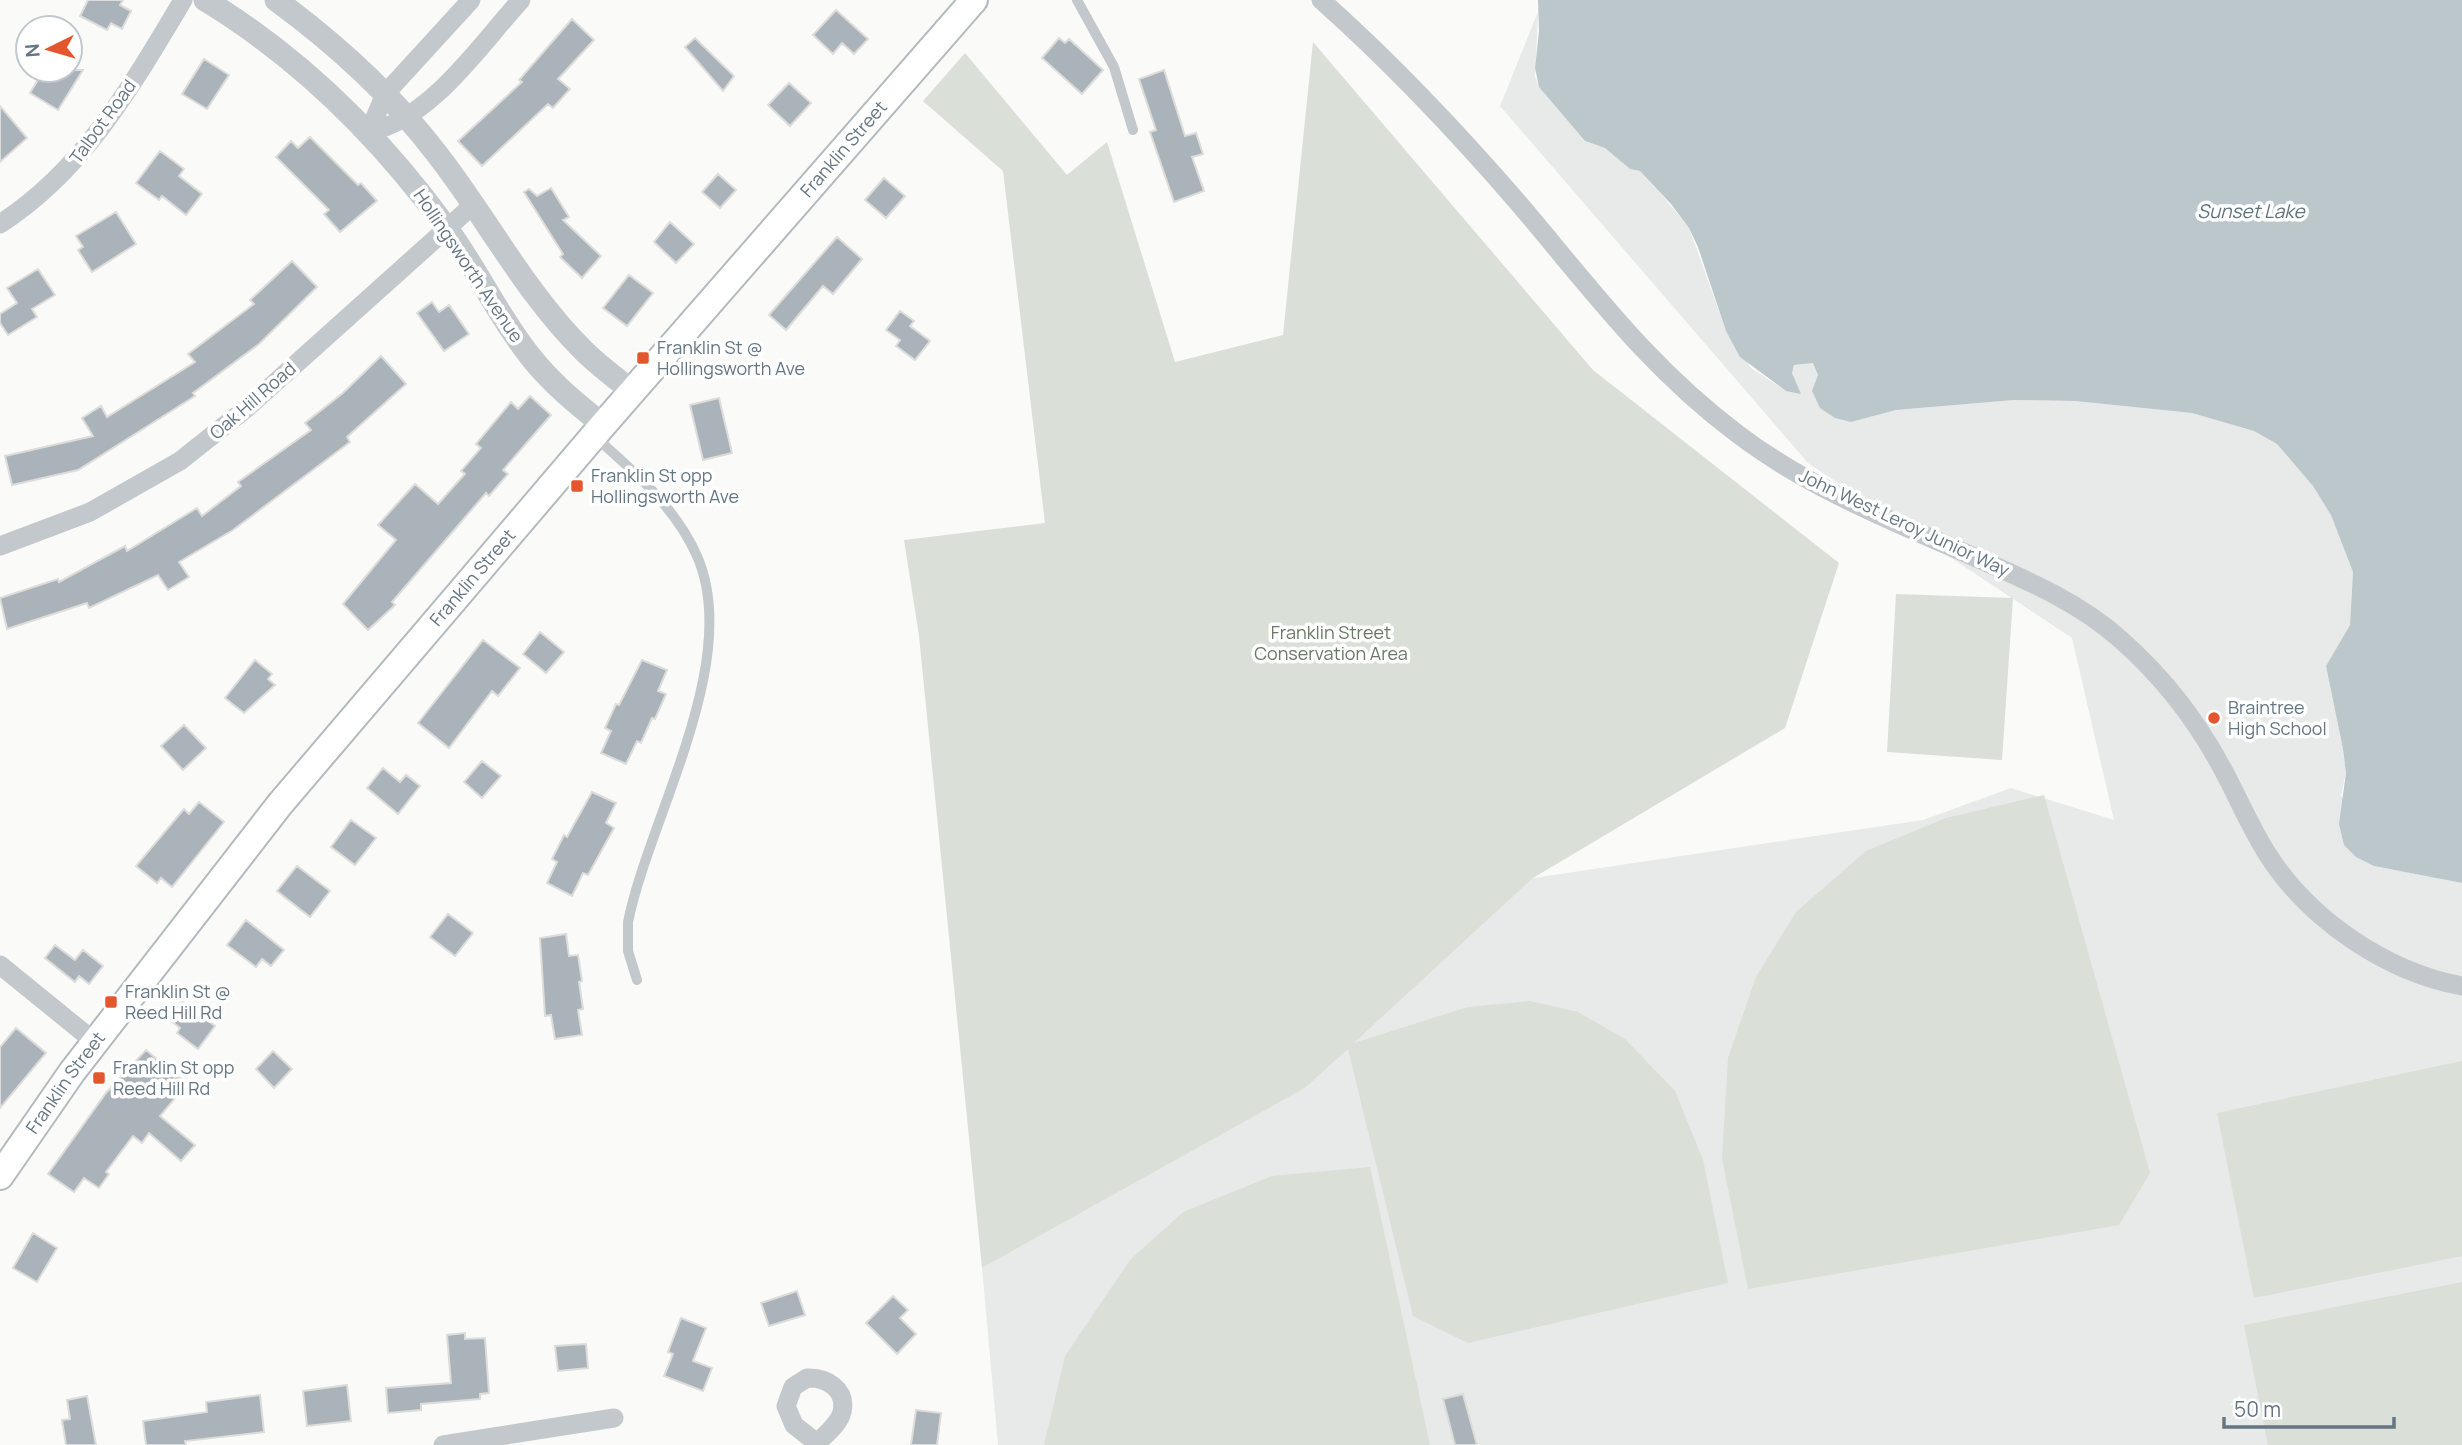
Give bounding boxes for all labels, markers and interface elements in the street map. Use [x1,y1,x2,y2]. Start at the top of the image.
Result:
north arrow [14,14,84,84]
text: N [19,43,46,58]
street label: Talbot Road [64,75,141,168]
street label: Franklin Street [794,95,892,202]
street label: Hollingsworth Avenue [409,184,529,347]
water label: Sunset Lake [2197,198,2307,224]
place label: Franklin St @ Hollingsworth Ave [657,335,805,380]
marker: Franklin St @ Hollingsworth Ave [635,350,651,366]
street label: Oak Hill Road [204,356,300,444]
place label: Franklin St opp Hollingsworth Ave [591,463,739,508]
street label: John West Leroy Junior Way [1795,463,2014,582]
marker: Franklin St opp Hollingsworth Ave [569,478,585,494]
street label: Franklin Street [424,523,520,631]
park label: Franklin Street Conservation Area [1254,620,1408,665]
place label: Braintree High School [2228,695,2327,740]
marker: Braintree High School [2206,710,2222,726]
place label: Franklin St @ Reed Hill Rd [125,979,231,1024]
marker: Franklin St @ Reed Hill Rd [103,994,119,1010]
street label: Franklin Street [20,1026,110,1138]
place label: Franklin St opp Reed Hill Rd [113,1055,234,1100]
marker: Franklin St opp Reed Hill Rd [91,1070,107,1086]
scale bar [2224,1386,2394,1430]
text: 50 m [2234,1395,2281,1423]

